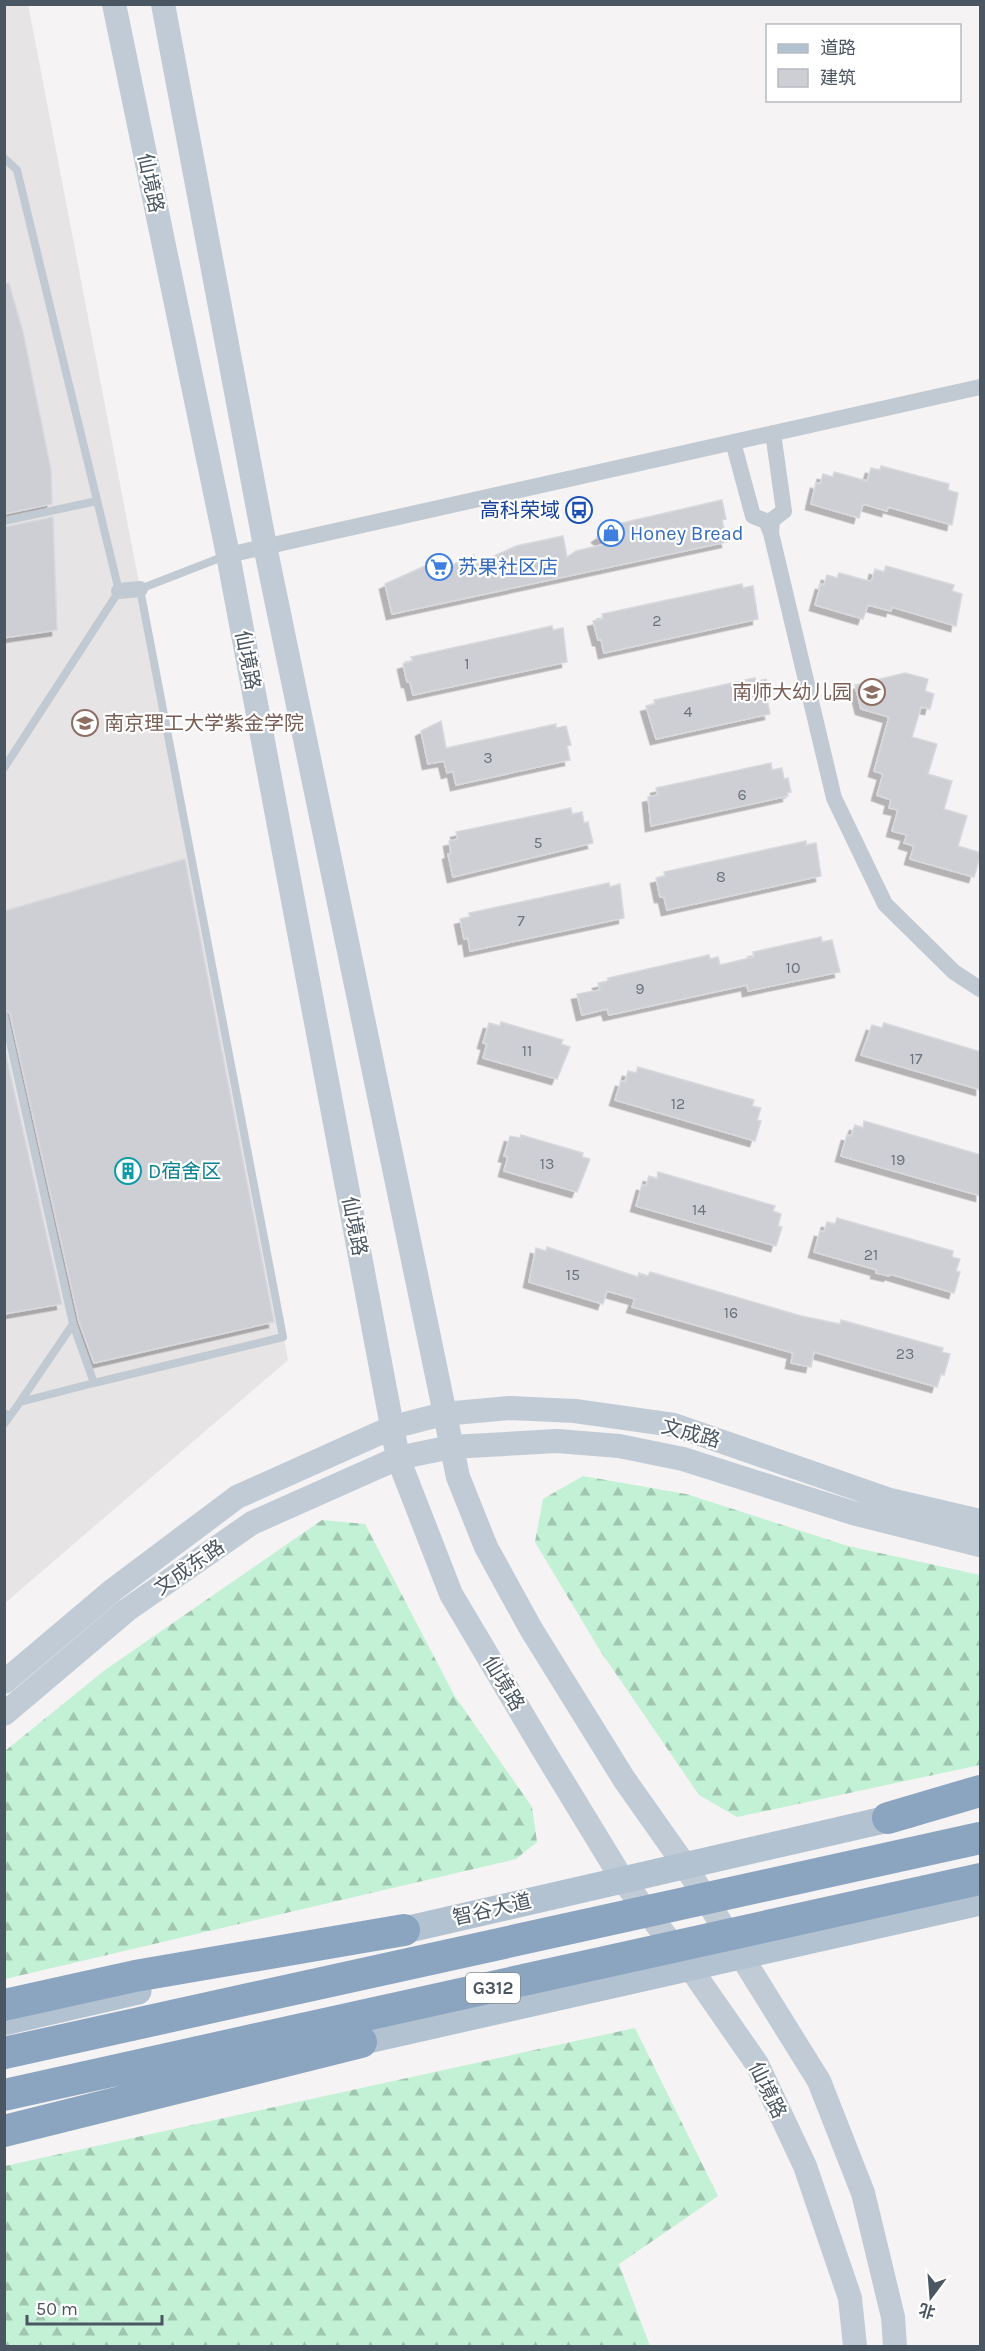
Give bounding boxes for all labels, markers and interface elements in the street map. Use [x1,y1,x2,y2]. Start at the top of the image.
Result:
legend [766,24,961,102]
text: 道路 [820,37,856,59]
text: 建筑 [820,67,856,89]
street label: 仙境路 [133,151,168,215]
bus stop icon: 高科荣域 [564,495,594,525]
place label: 高科荣域 [480,499,560,522]
shop icon: Honey Bread [596,518,626,548]
place label: Honey Bread [630,522,744,545]
supermarket icon: 苏果社区店 [424,552,454,582]
place label: 苏果社区店 [458,556,558,579]
house number: 2 [652,611,662,630]
street label: 仙境路 [230,628,265,692]
house number: 1 [464,654,470,673]
school or university icon: 南师大幼儿园 [857,677,887,707]
place label: 南师大幼儿园 [732,681,852,704]
house number: 4 [684,702,693,721]
school or university icon: 南京理工大学紫金学院 [70,708,100,738]
place label: 南京理工大学紫金学院 [104,712,304,735]
house number: 3 [483,748,493,767]
house number: 6 [737,785,747,804]
house number: 5 [533,833,543,852]
house number: 8 [716,867,726,886]
house number: 7 [517,911,525,930]
house number: 10 [786,958,800,977]
house number: 9 [635,979,645,998]
house number: 11 [522,1041,532,1060]
house number: 17 [910,1049,923,1068]
house number: 12 [671,1094,685,1113]
house number: 19 [891,1150,905,1169]
house number: 13 [540,1154,554,1173]
building icon: D宿舍区 [113,1156,143,1186]
place label: D宿舍区 [148,1160,221,1183]
street label: 仙境路 [337,1194,372,1258]
house number: 14 [692,1200,706,1219]
house number: 21 [864,1245,878,1264]
house number: 15 [566,1265,580,1284]
house number: 16 [724,1303,738,1322]
house number: 23 [896,1344,914,1363]
street label: 文成路 [659,1415,723,1452]
street label: 文成东路 [150,1535,229,1600]
street label: 仙境路 [478,1652,529,1715]
street label: 智谷大道 [451,1889,534,1930]
road number: G312 [466,1973,520,2003]
street label: 仙境路 [744,2058,791,2122]
north arrow [901,2267,961,2327]
scale bar [27,2288,162,2326]
text: 50 m [36,2298,78,2320]
text: 北 [917,2300,937,2322]

